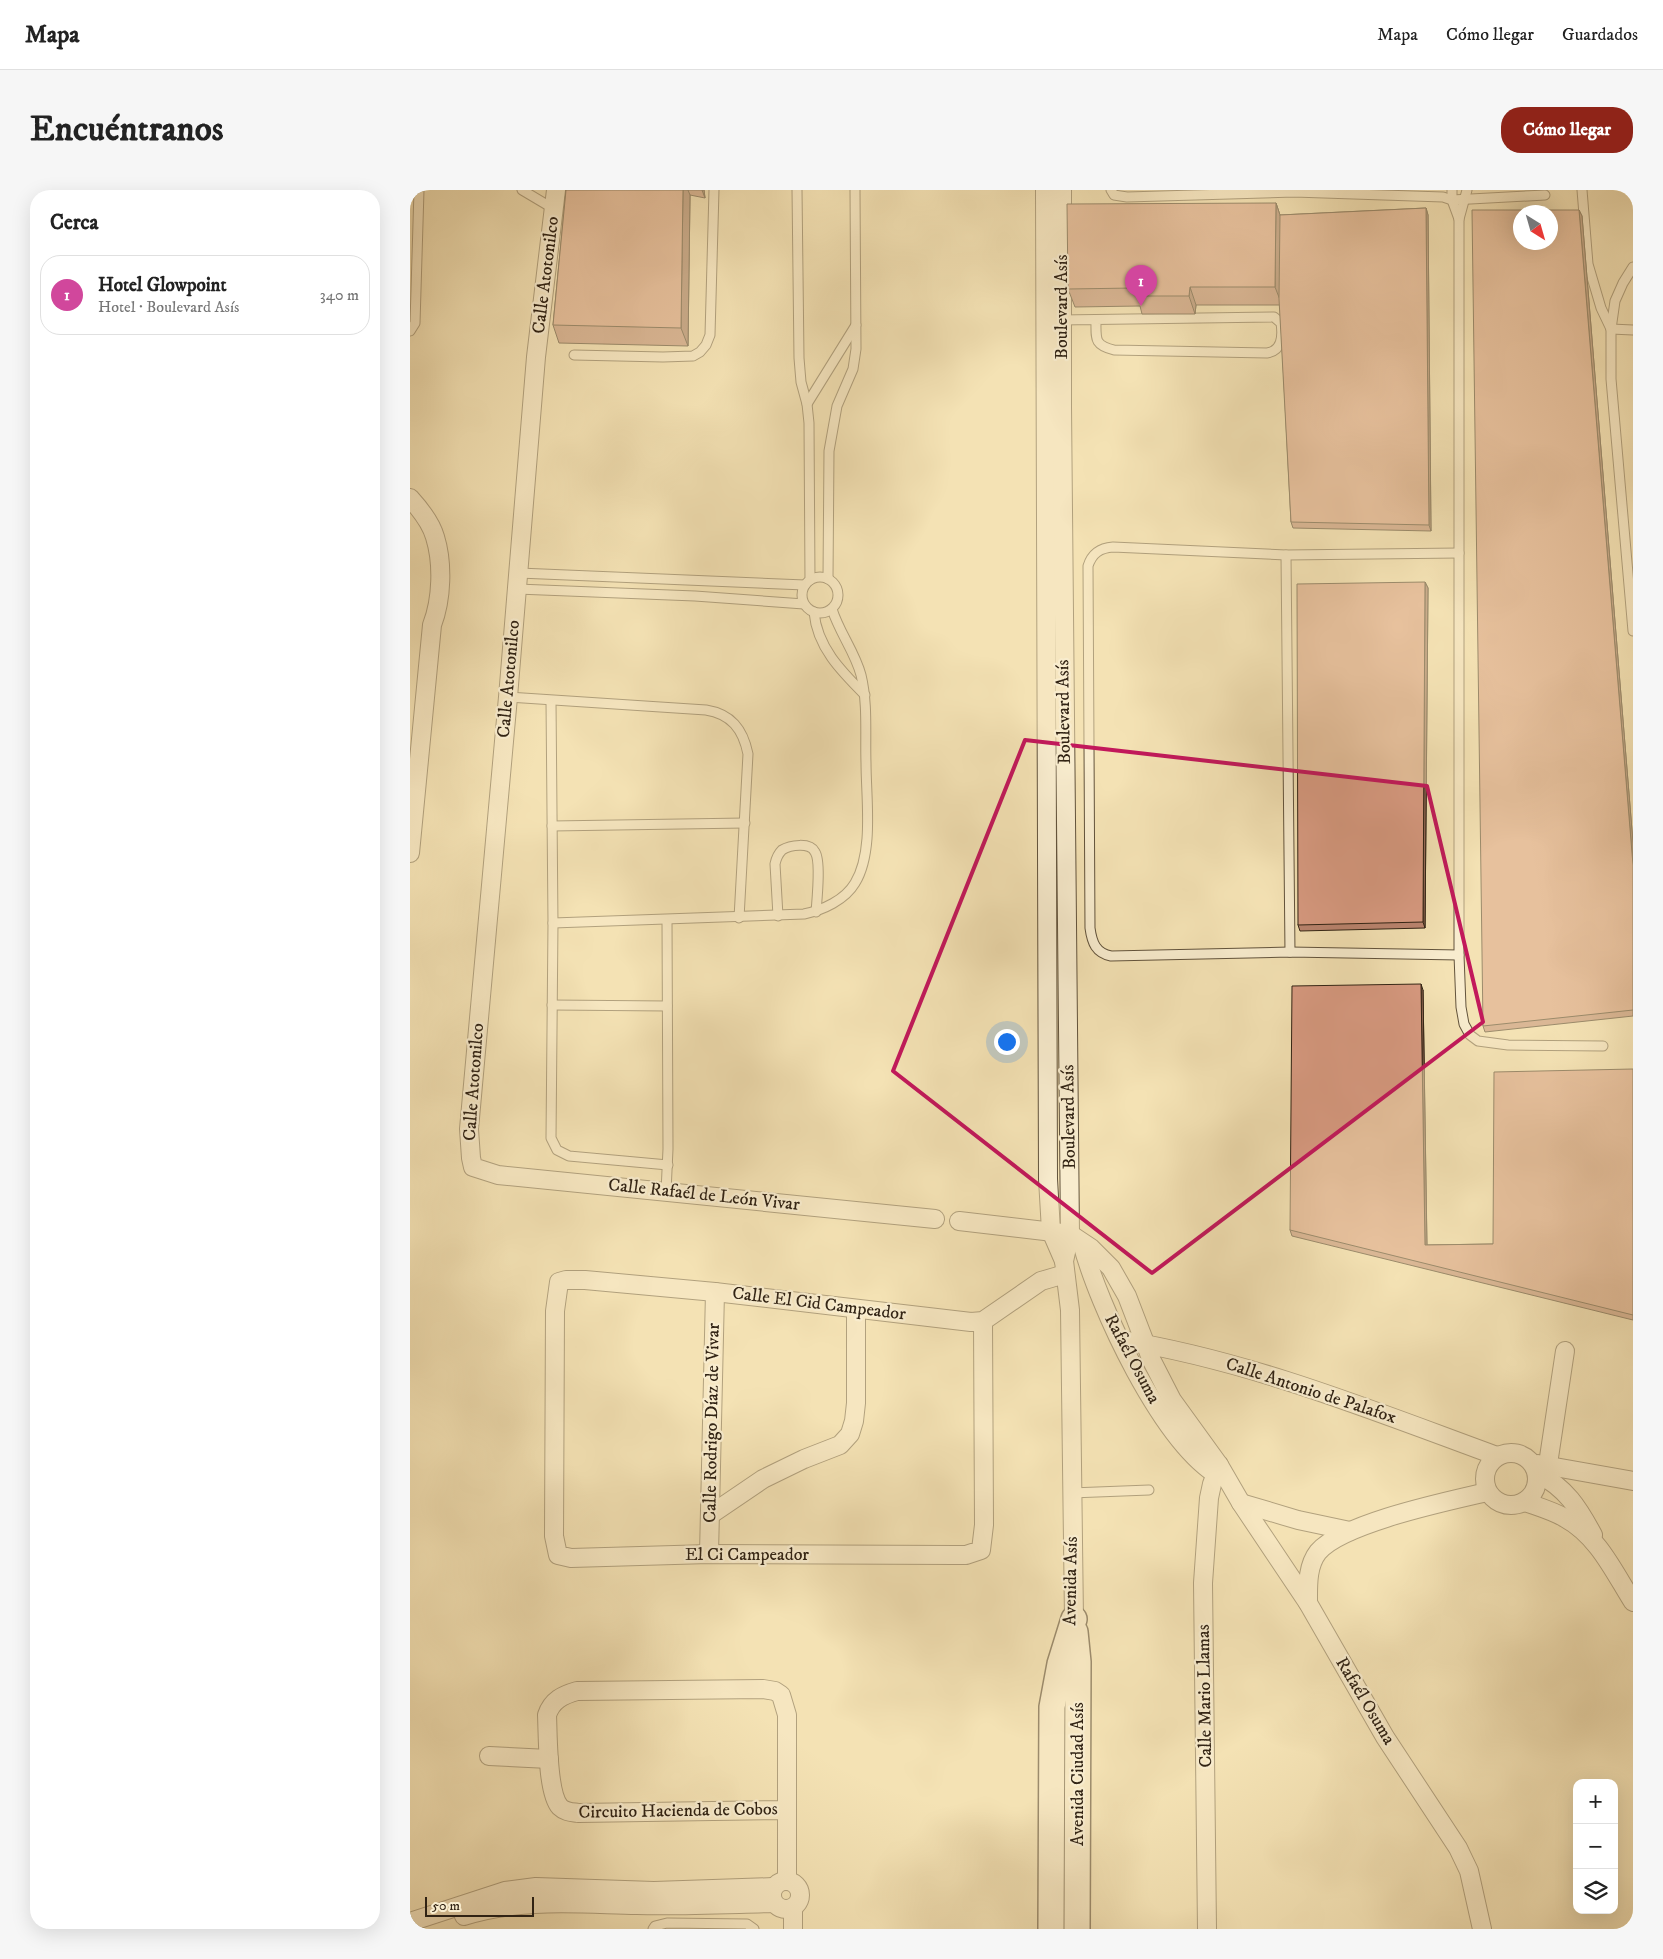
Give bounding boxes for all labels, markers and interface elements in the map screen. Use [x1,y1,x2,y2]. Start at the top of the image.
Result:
text: Mapa [25,20,79,50]
text: Mapa [1377,24,1418,46]
text: Cómo llegar [1446,24,1534,46]
text: Guardados [1562,24,1638,46]
button: Cómo llegar [1501,107,1633,153]
text: Encuéntranos [30,108,224,152]
north arrow [1513,205,1558,250]
text: Cerca [50,210,98,236]
street label: Calle Atotonilco [528,215,564,335]
street label: Boulevard Asís [1051,255,1073,359]
pin: 1 [1125,265,1157,306]
text: Hotel Glowpoint [98,274,227,297]
text: 1 [64,285,70,305]
text: 340 m [320,285,359,305]
text: Hotel · Boulevard Asís [98,297,239,317]
street label: Calle Atotonilco [493,619,525,739]
street label: Boulevard Asís [1052,659,1076,765]
street label: Calle Atotonilco [459,1022,489,1142]
your location [994,1029,1020,1055]
street label: Boulevard Asís [1057,1064,1081,1170]
street label: Calle Rafaél de León Vivar [607,1174,801,1216]
street label: Calle El Cid Campeador [731,1282,907,1326]
street label: Rafaél Osuma [1099,1310,1165,1408]
street label: Calle Rodrigo Díaz de Vivar [699,1323,725,1523]
street label: Calle Antonio de Palafox [1223,1353,1399,1429]
street label: Avenida Asís [1059,1536,1083,1626]
street label: El Ci Campeador [685,1544,809,1566]
street label: Calle Mario Llamas [1193,1624,1217,1768]
street label: Rafaél Osuma [1330,1653,1400,1749]
street label: Avenida Ciudad Asís [1067,1702,1089,1846]
map controls [1573,1779,1618,1914]
button: + [1573,1779,1618,1824]
street label: Circuito Hacienda de Cobos [578,1798,778,1824]
button: − [1573,1824,1618,1869]
button: layers [1573,1869,1618,1914]
scale bar [425,1894,534,1917]
text: 50 m [432,1897,460,1915]

